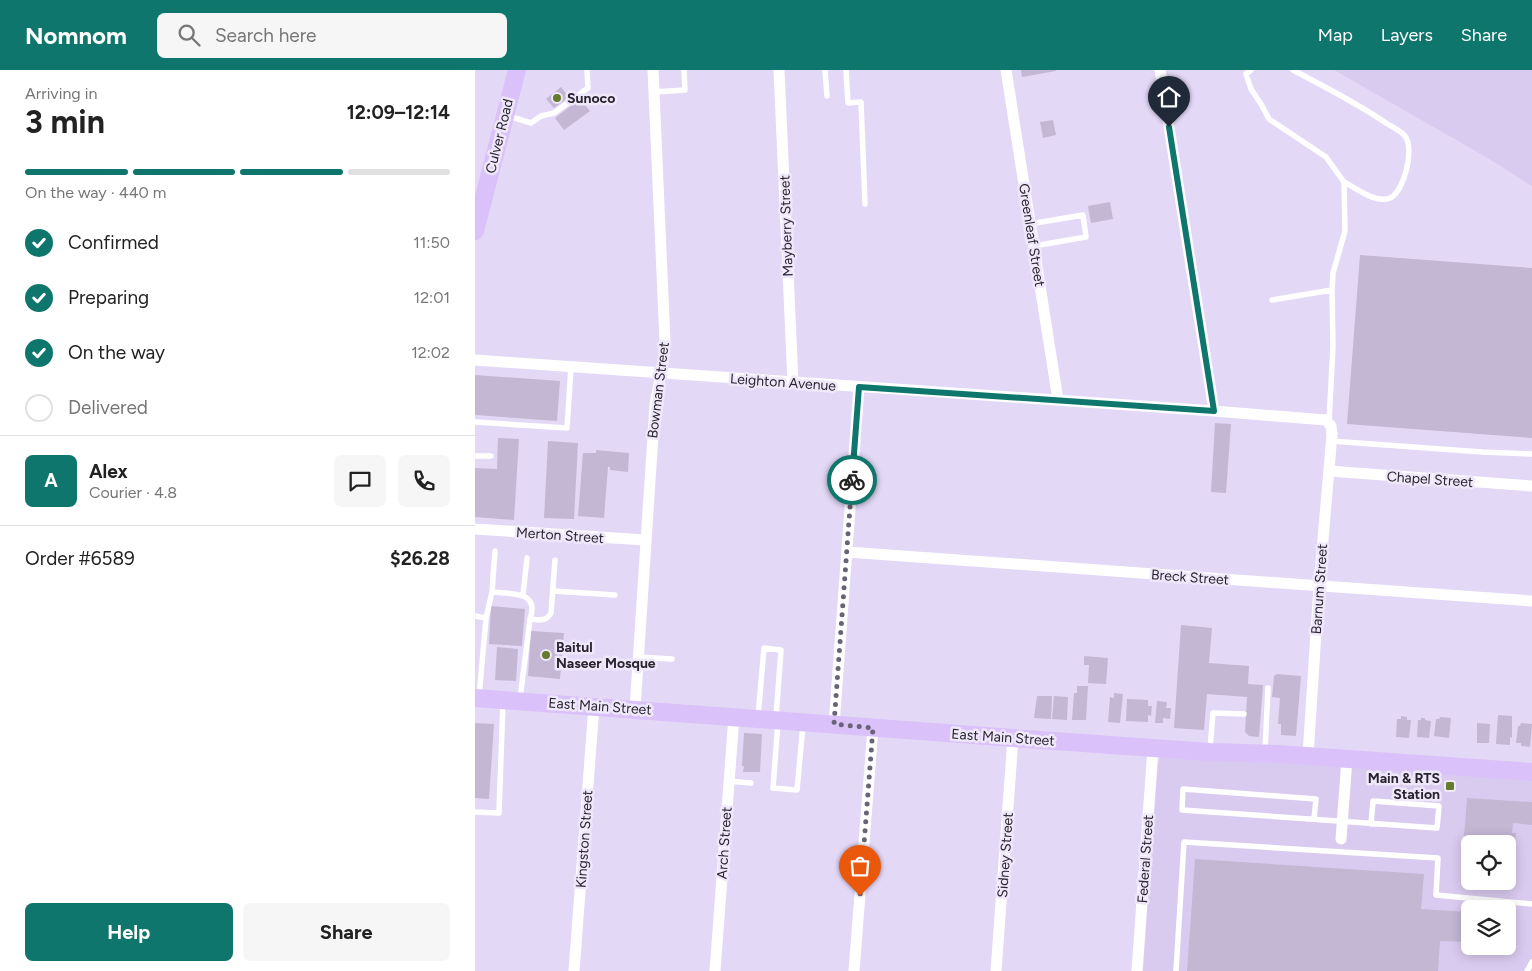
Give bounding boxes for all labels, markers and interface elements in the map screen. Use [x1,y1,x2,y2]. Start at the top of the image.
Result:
search box [157,13,507,58]
text: Nomnom [25,21,127,50]
icon: search [175,21,203,49]
text: Search here [215,24,316,47]
text: Map [1318,24,1353,46]
text: Layers [1381,24,1433,46]
text: Share [1461,24,1507,46]
pin [1148,76,1190,127]
icon: home [1155,83,1183,111]
text: Arriving in [25,84,97,103]
place label: Sunoco [567,90,615,107]
marker: Sunoco [551,92,563,104]
street label: Culver Road [482,97,517,175]
text: 12:09–12:14 [347,101,450,124]
text: 3 min [25,103,105,141]
street label: Mayberry Street [776,175,797,277]
street label: Greenleaf Street [1015,182,1048,288]
text: On the way · 440 m [25,183,166,202]
icon: check [25,229,53,257]
text: Confirmed [68,231,159,254]
text: 11:50 [413,233,450,252]
icon: check [25,284,53,312]
text: Preparing [68,286,149,309]
text: 12:01 [414,288,450,307]
icon: check [25,339,53,367]
text: On the way [68,341,165,364]
street label: Bowman Street [644,341,673,439]
text: 12:02 [411,343,450,362]
street label: Leighton Avenue [729,370,837,395]
text: Delivered [68,396,148,419]
button: chat [334,455,386,507]
button: phone [398,455,450,507]
courier [827,455,877,505]
text: Alex [89,460,128,483]
icon: bike [838,466,866,494]
street label: Chapel Street [1386,468,1474,491]
text: A [44,469,58,492]
text: Courier · 4.8 [89,483,177,502]
street label: Merton Street [515,524,604,547]
street label: Barnum Street [1308,543,1331,635]
text: Order #6589 [25,547,135,570]
text: $26.28 [390,547,450,570]
street label: Breck Street [1150,566,1229,589]
place label: Baitul Naseer Mosque [556,639,656,672]
marker: Baitul Naseer Mosque [540,649,552,661]
street label: East Main Street [548,694,652,719]
street label: East Main Street [951,725,1055,750]
place label: Main & RTS Station [1368,770,1440,803]
marker: Main & RTS Station [1444,780,1456,792]
street label: Kingston Street [573,789,596,889]
street label: Arch Street [713,806,735,880]
street label: Sidney Street [994,812,1017,898]
street label: Federal Street [1134,814,1157,904]
map controls [1461,835,1516,955]
button: locate [1461,835,1516,890]
pin [839,845,881,896]
icon: bag [846,852,874,880]
button: layers [1461,900,1516,955]
button: Help [25,903,233,961]
button: Share [243,903,450,961]

